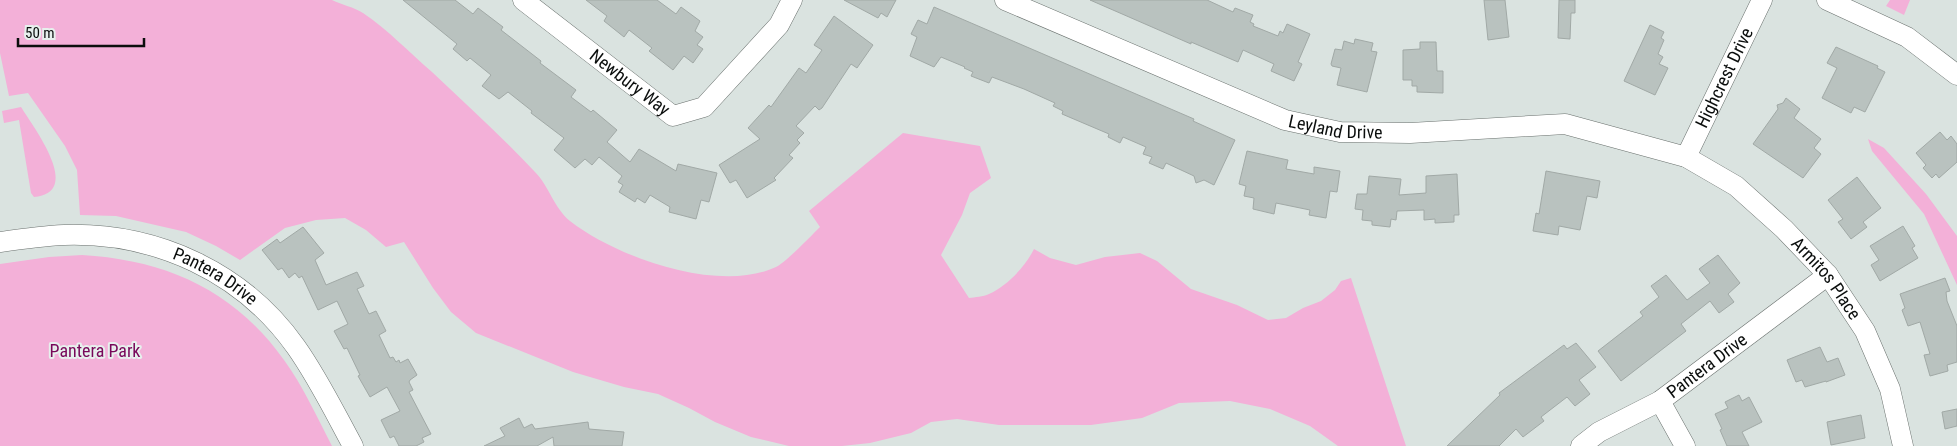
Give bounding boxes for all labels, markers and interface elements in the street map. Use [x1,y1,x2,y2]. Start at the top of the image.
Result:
scale bar [18,15,144,47]
text: 50 m [25,24,55,42]
street label: Highcrest Drive [1691,24,1757,131]
street label: Newbury Way [586,45,675,120]
street label: Leyland Drive [1287,110,1383,143]
street label: Armitos Place [1787,232,1865,323]
street label: Pantera Drive [170,243,262,309]
street label: Pantera Drive [1662,328,1751,402]
park label: Pantera Park [50,340,140,361]

